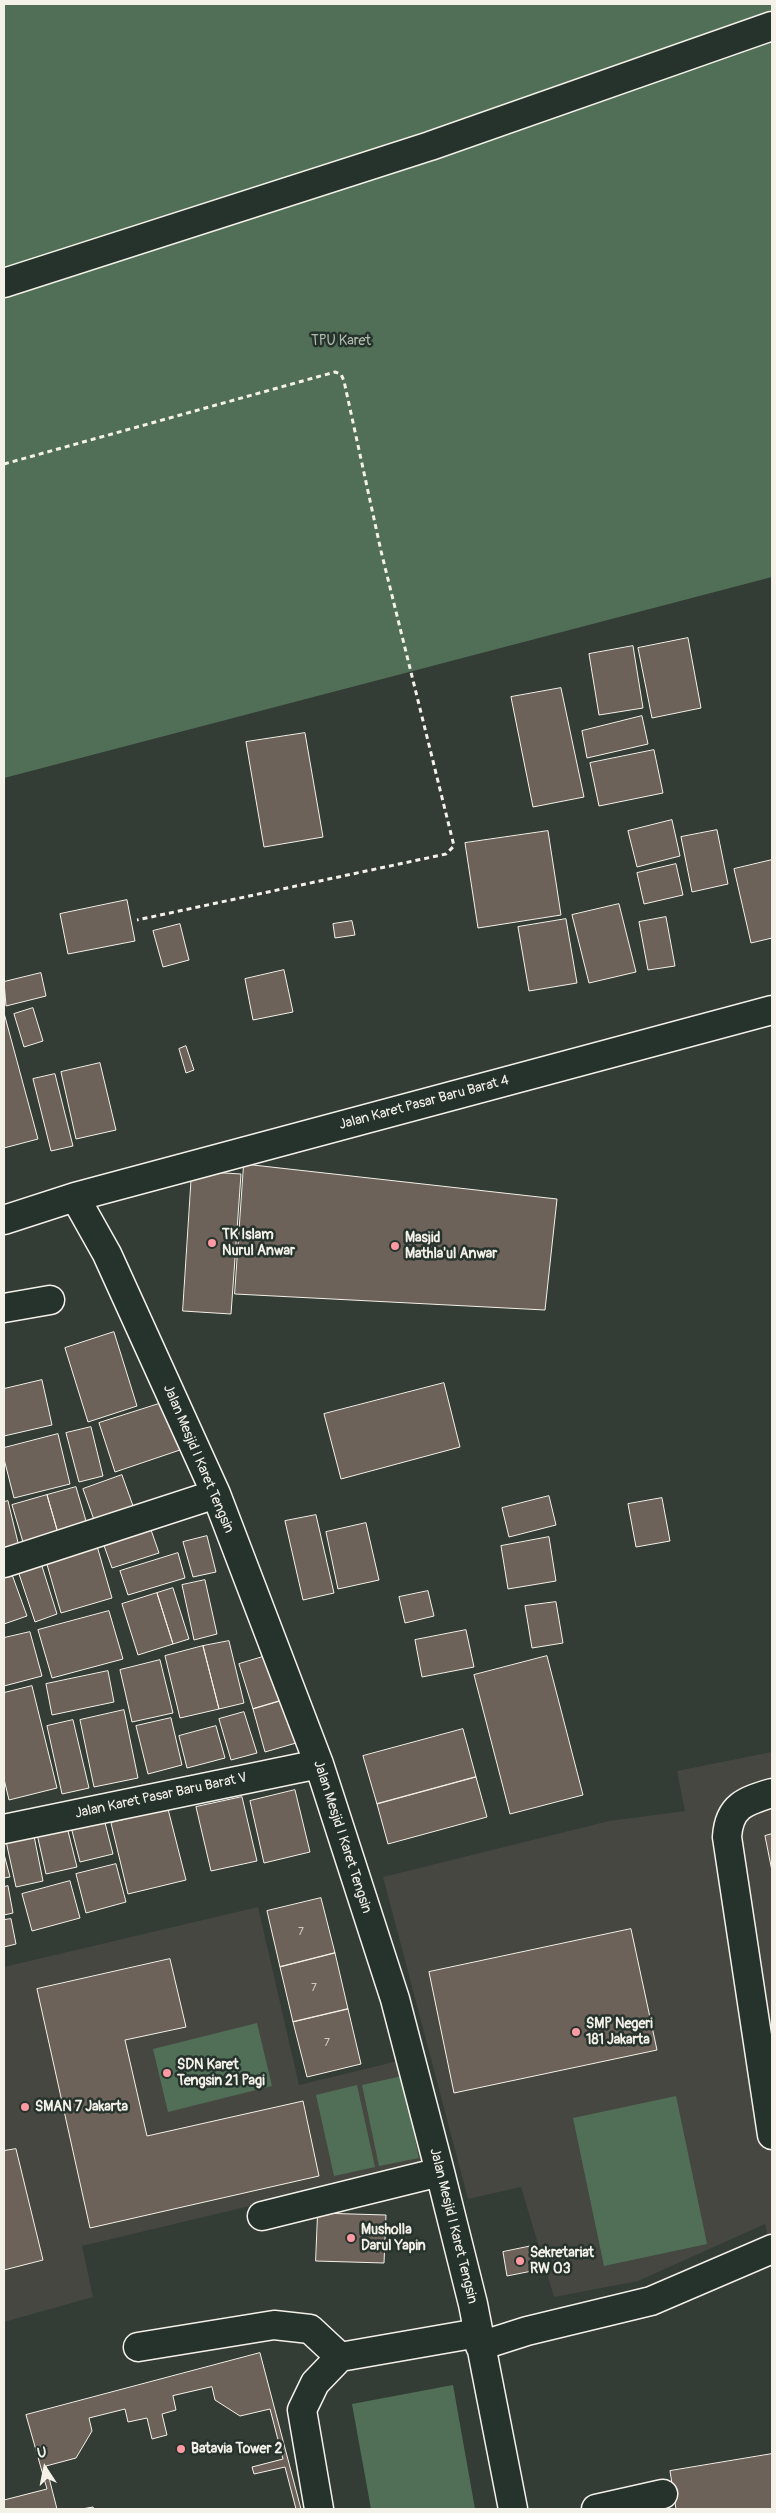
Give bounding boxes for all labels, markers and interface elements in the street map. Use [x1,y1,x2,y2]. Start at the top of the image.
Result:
park label: TPU Karet [311,333,371,349]
street label: Jalan Karet Pasar Baru Barat 4 [337,1072,511,1134]
place label: TK Islam Nurul Anwar [222,1227,295,1260]
place label: Masjid Mathla'ul Anwar [405,1230,497,1262]
marker: TK Islam Nurul Anwar [206,1237,218,1249]
marker: Masjid Mathla'ul Anwar [389,1240,401,1252]
street label: Jalan Mesjid I Karet Tengsin [159,1382,237,1536]
street label: Jalan Mesjid I Karet Tengsin [309,1758,375,1916]
street label: Jalan Karet Pasar Baru Barat V [73,1770,249,1822]
house number: 7 [298,1925,304,1939]
house number: 7 [311,1981,317,1995]
place label: SMP Negeri 181 Jakarta [586,2016,653,2048]
marker: SMP Negeri 181 Jakarta [570,2026,582,2038]
house number: 7 [324,2036,330,2050]
place label: SDN Karet Tengsin 21 Pagi [177,2057,265,2090]
marker: SDN Karet Tengsin 21 Pagi [161,2067,173,2079]
place label: SMAN 7 Jakarta [35,2099,128,2115]
marker: SMAN 7 Jakarta [19,2101,31,2113]
street label: Jalan Mesjid I Karet Tengsin [426,2146,480,2306]
place label: Musholla Darul Yapin [361,2222,426,2254]
marker: Musholla Darul Yapin [345,2232,357,2244]
place label: Sekretariat RW 03 [530,2245,594,2278]
marker: Sekretariat RW 03 [514,2255,526,2267]
place label: Batavia Tower 2 [191,2441,282,2457]
north arrow [20,2443,70,2493]
marker: Batavia Tower 2 [175,2443,187,2455]
text: U [36,2444,48,2462]

